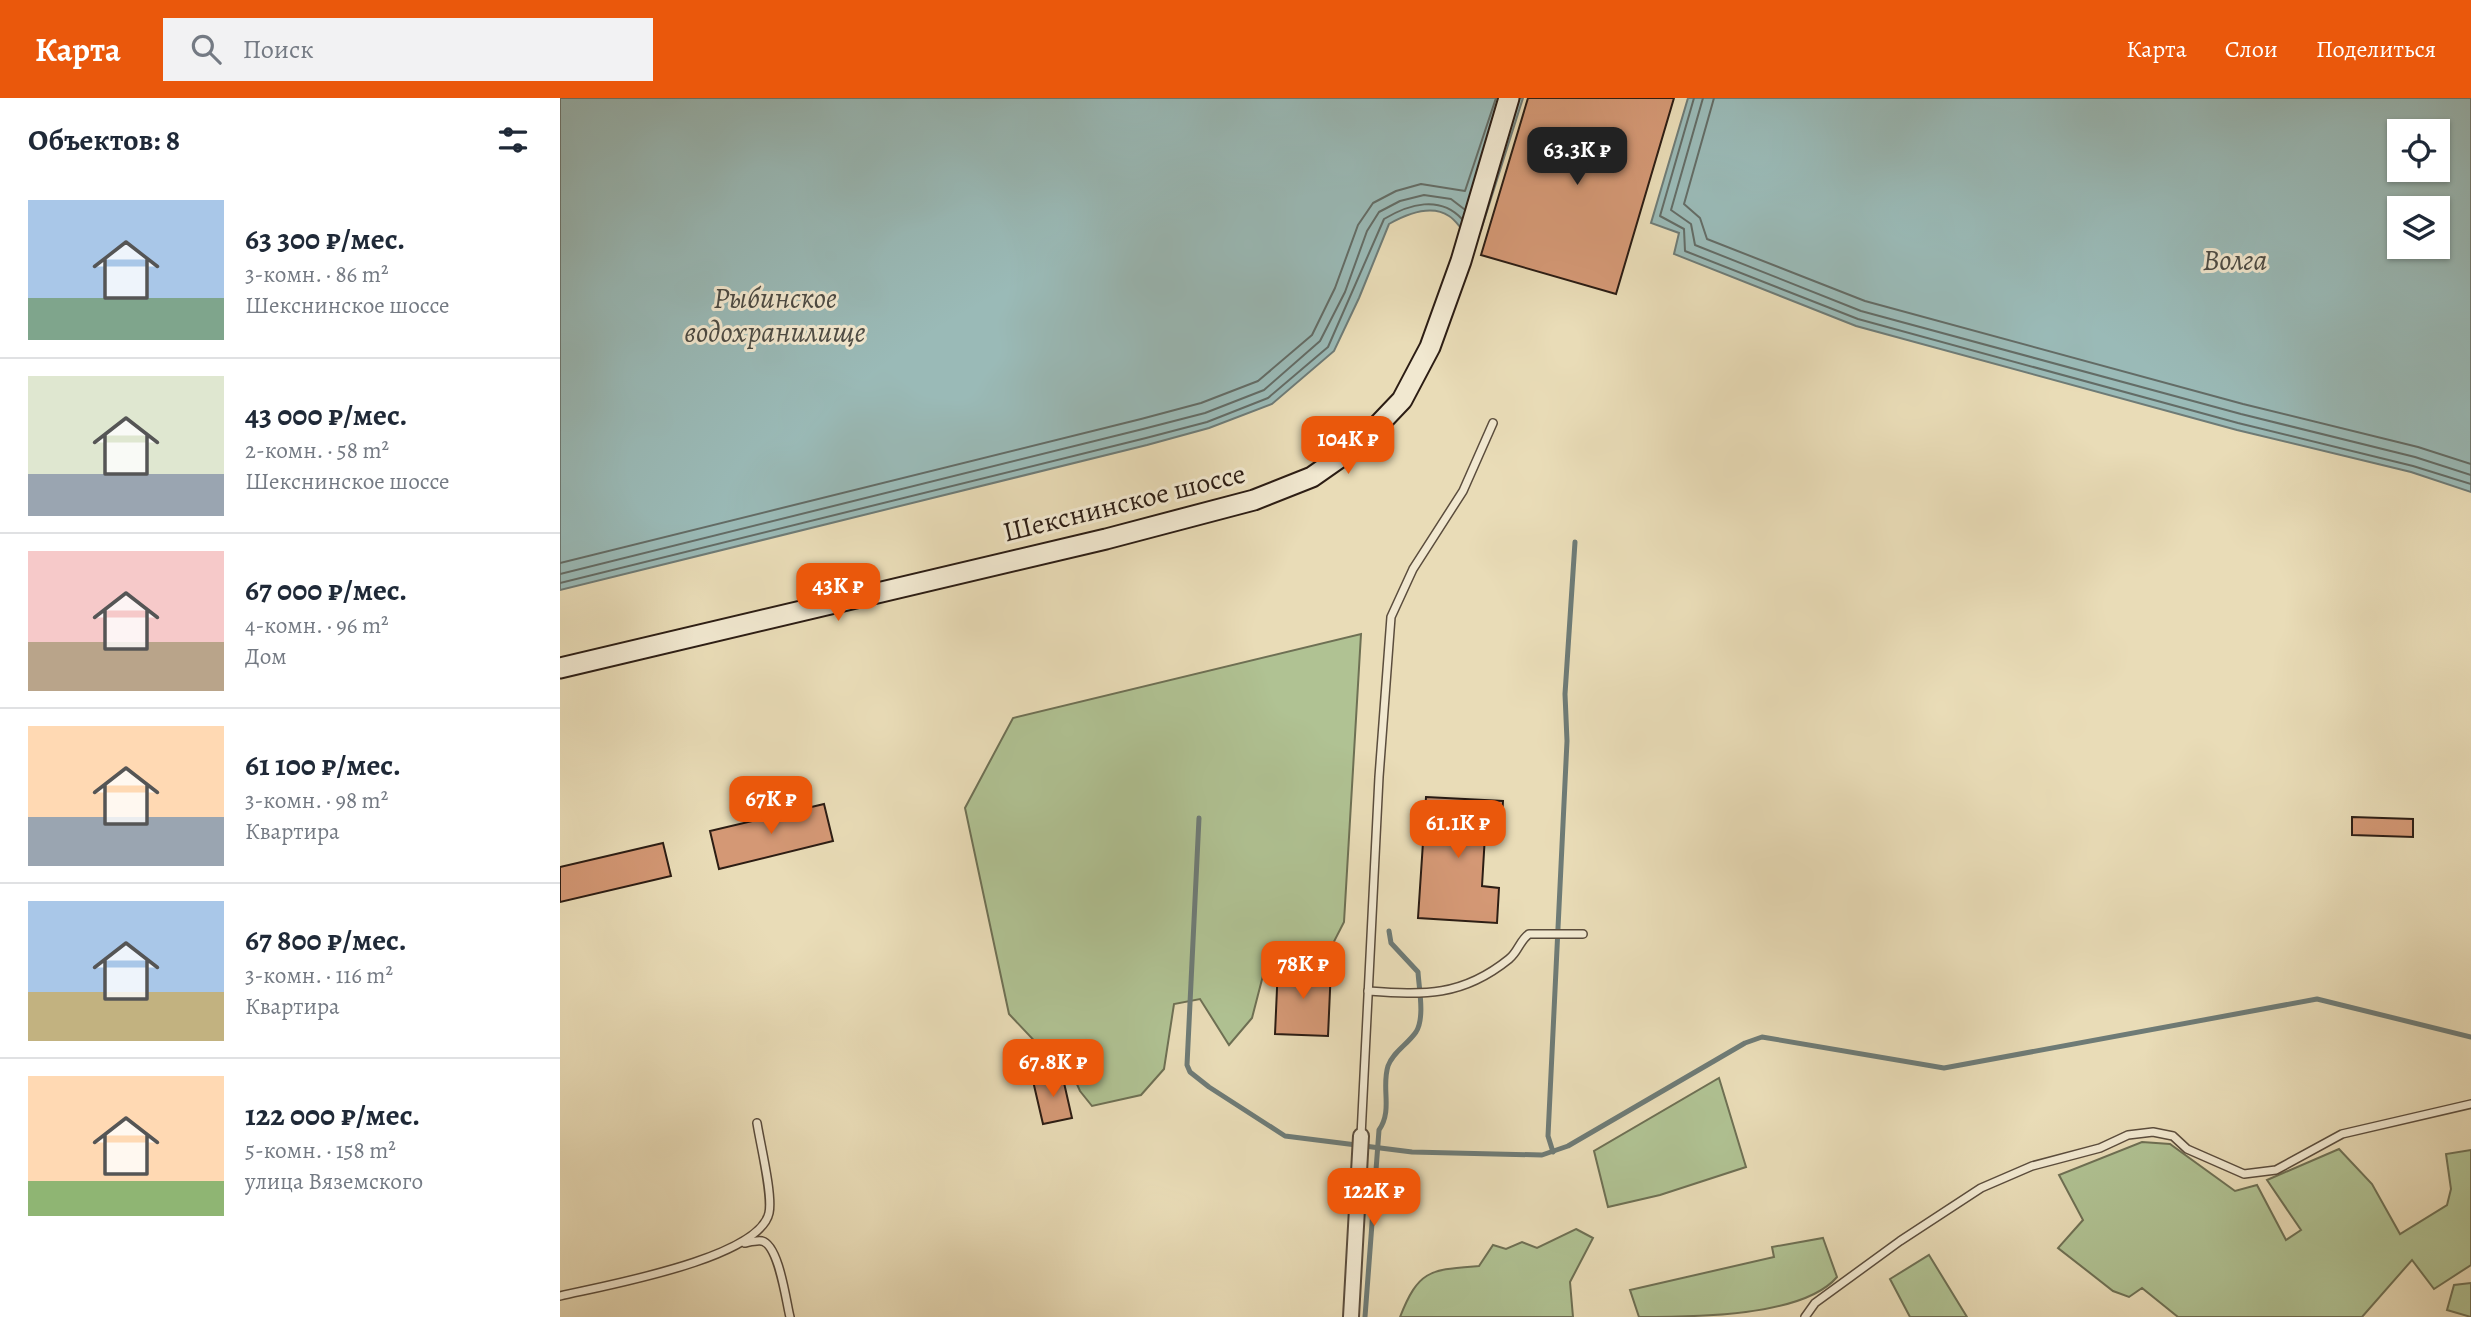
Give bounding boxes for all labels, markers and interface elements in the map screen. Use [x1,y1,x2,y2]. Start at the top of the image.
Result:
search box [163,18,653,81]
text: Карта [35,27,121,72]
icon: search [187,30,225,68]
text: Поиск [243,32,314,67]
text: Карта [2126,33,2187,65]
text: Слои [2225,33,2278,65]
text: Поделиться [2316,33,2436,65]
map controls [2387,119,2450,259]
button: locate [2387,119,2450,182]
text: Объектов: 8 [28,120,180,160]
icon: filters [494,121,532,159]
pin: 63.3K ₽ [1512,127,1642,187]
text: 63.3K ₽ [1543,134,1611,165]
button: layers [2387,196,2450,259]
text: 63 300 ₽/мес. [245,219,405,259]
icon: home [84,228,168,312]
water label: Волга [2203,240,2268,280]
text: 3-комн. · 86 m² [245,259,388,290]
water label: Рыбинское водохранилище [684,278,866,352]
text: Шекснинское шоссе [245,290,450,321]
text: 43 000 ₽/мес. [245,395,408,435]
icon: home [84,404,168,488]
pin: 104K ₽ [1291,416,1405,476]
text: 104K ₽ [1317,423,1379,454]
text: 2-комн. · 58 m² [245,435,389,466]
street label: Шекснинское шоссе [999,454,1249,552]
text: Шекснинское шоссе [245,466,450,497]
pin: 43K ₽ [789,564,887,623]
text: 67 000 ₽/мес. [245,570,407,610]
text: 43K ₽ [812,570,864,601]
icon: home [84,579,168,663]
text: 4-комн. · 96 m² [245,610,389,641]
text: Дом [245,641,287,672]
text: 61 100 ₽/мес. [245,745,401,785]
icon: home [84,754,168,838]
pin: 67K ₽ [722,776,820,836]
text: 67K ₽ [745,783,797,814]
text: 3-комн. · 98 m² [245,785,388,816]
pin: 61.1K ₽ [1393,800,1523,860]
text: 61.1K ₽ [1426,807,1490,838]
text: Квартира [245,816,340,847]
text: 67 800 ₽/мес. [245,920,407,960]
icon: home [84,929,168,1013]
pin: 78K ₽ [1254,942,1352,1001]
text: 78K ₽ [1277,948,1329,979]
text: 3-комн. · 116 m² [245,960,393,991]
text: Квартира [245,991,340,1022]
pin: 67.8K ₽ [988,1040,1118,1099]
text: 67.8K ₽ [1019,1046,1087,1077]
text: 122 000 ₽/мес. [245,1095,420,1135]
icon: home [84,1104,168,1188]
text: 5-комн. · 158 m² [245,1135,396,1166]
text: улица Вяземского [245,1166,423,1197]
pin: 122K ₽ [1317,1168,1431,1228]
text: 122K ₽ [1343,1175,1405,1206]

